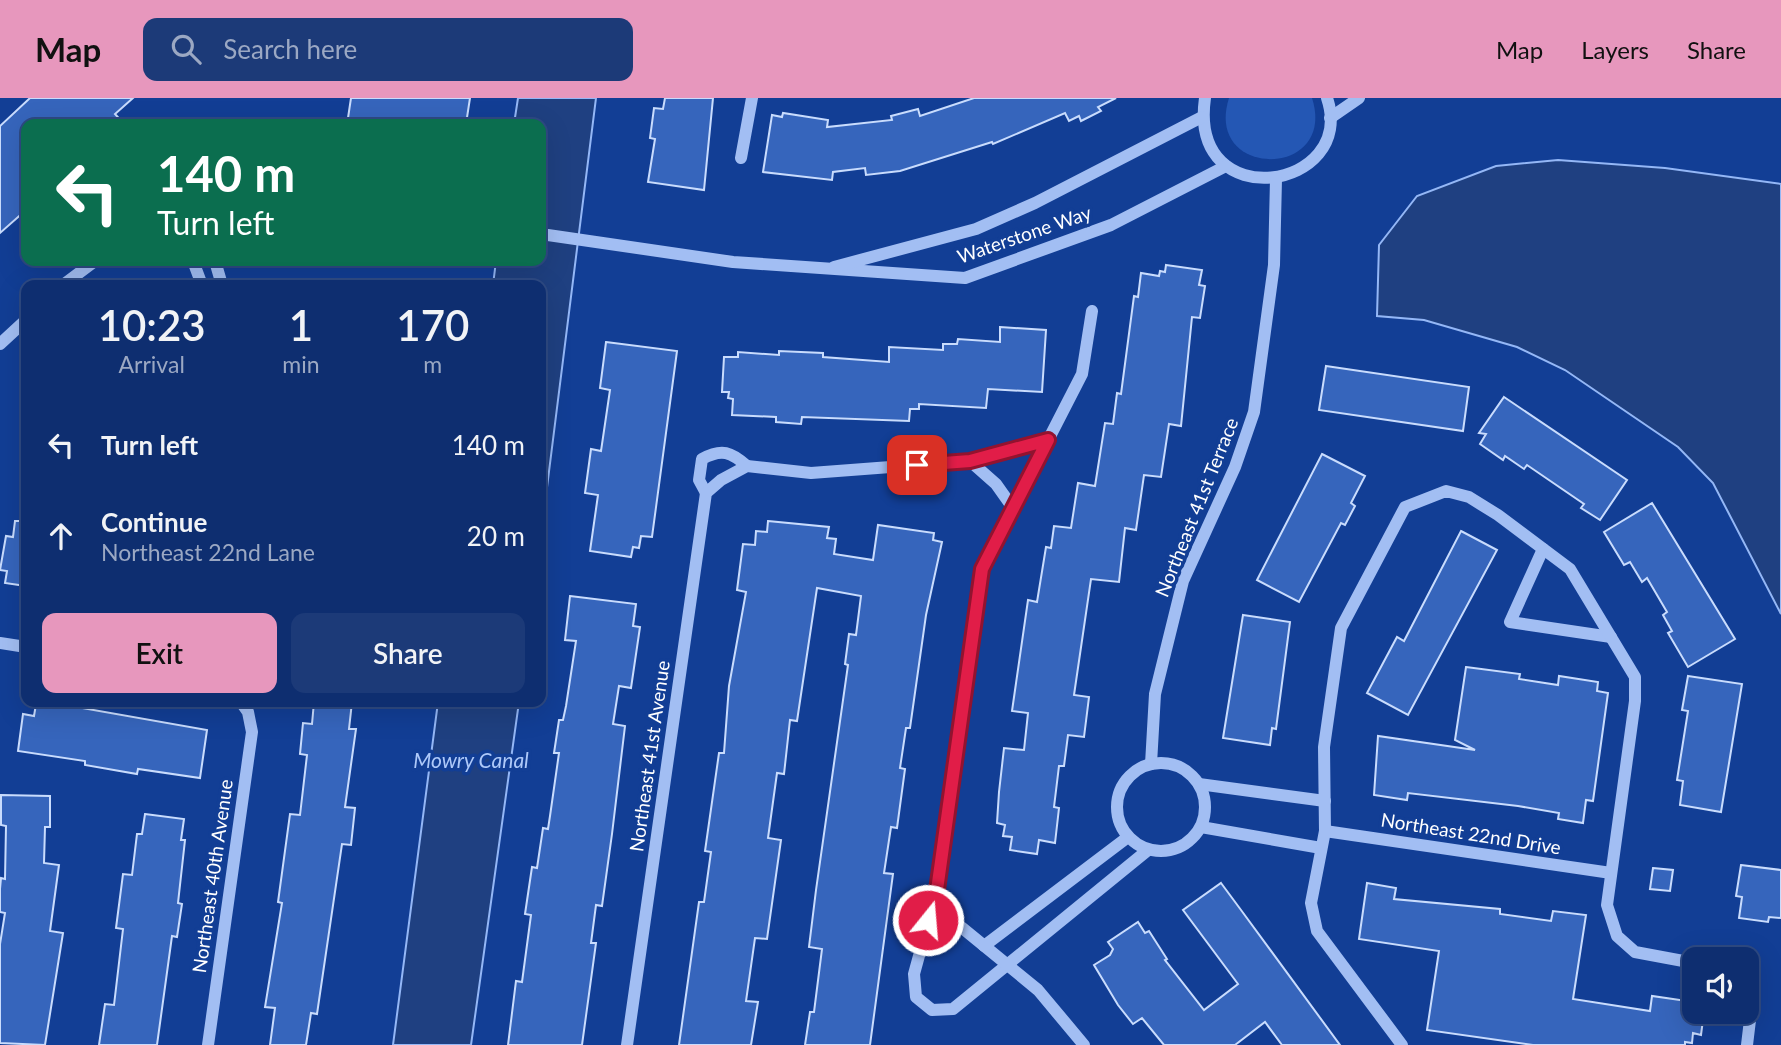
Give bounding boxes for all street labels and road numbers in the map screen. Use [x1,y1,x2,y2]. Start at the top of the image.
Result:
street label: Waterstone Way [954,200,1094,268]
street label: Northeast 41st Terrace [1150,414,1242,600]
street label: Northeast 41st Avenue [624,659,674,853]
street label: Northeast 40th Avenue [187,778,237,974]
street label: Northeast 22nd Drive [1379,807,1563,859]

